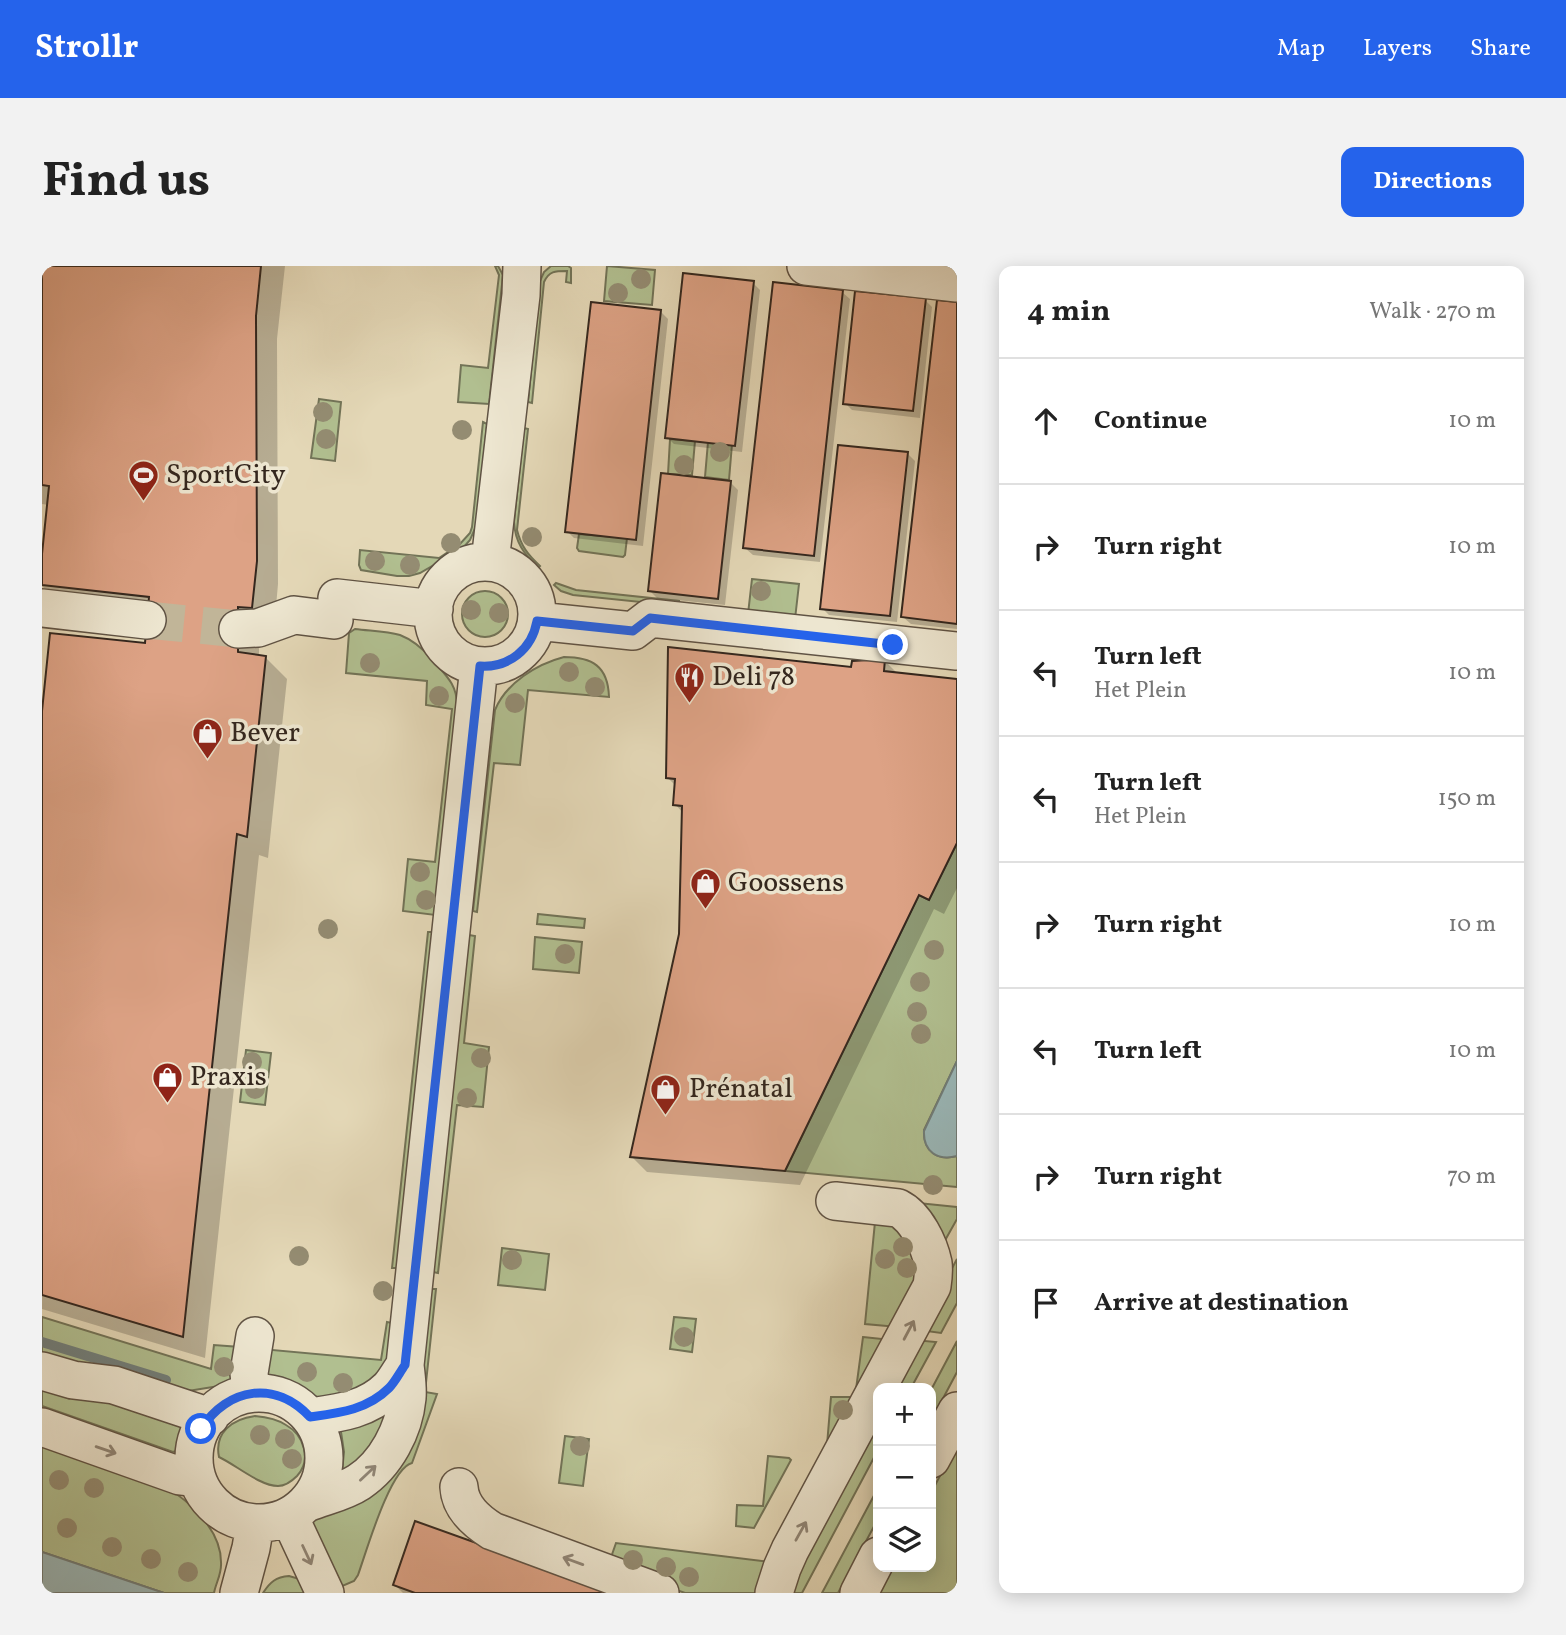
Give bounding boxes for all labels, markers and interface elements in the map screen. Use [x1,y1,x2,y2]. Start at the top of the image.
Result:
text: Strollr [35,26,138,72]
text: Map [1277,32,1325,66]
text: Layers [1363,32,1432,66]
text: Share [1470,32,1531,66]
button: Directions [1341,147,1524,217]
text: Find us [42,148,210,217]
text: 4 min [1027,291,1111,333]
text: Walk · 270 m [1369,296,1496,328]
icon: ahead [1027,402,1065,440]
text: Continue [1094,403,1207,439]
text: 10 m [1448,405,1496,437]
place label: SportCity [166,456,286,495]
sports icon: SportCity [126,458,160,502]
icon: right [1027,528,1065,566]
text: Turn right [1094,529,1222,565]
text: 10 m [1448,531,1496,563]
route end [877,629,908,660]
text: Turn left [1094,639,1202,675]
icon: left [1027,654,1065,692]
text: 10 m [1448,657,1496,689]
place label: Deli 78 [712,658,795,697]
restaurant icon: Deli 78 [672,660,706,704]
text: Het Plein [1094,675,1187,707]
place label: Bever [230,714,300,753]
shop icon: Bever [190,716,224,760]
text: Turn left [1094,765,1202,801]
icon: left [1027,780,1065,818]
text: 150 m [1438,783,1496,815]
text: Het Plein [1094,801,1187,833]
place label: Goossens [728,864,844,903]
shop icon: Goossens [688,866,722,910]
icon: right [1027,906,1065,944]
text: Turn right [1094,907,1222,943]
text: 10 m [1448,909,1496,941]
icon: left [1027,1032,1065,1070]
text: Turn left [1094,1033,1202,1069]
text: 10 m [1448,1035,1496,1067]
place label: Praxis [190,1058,267,1097]
shop icon: Praxis [150,1060,184,1104]
place label: Prénatal [689,1070,793,1109]
shop icon: Prénatal [649,1072,683,1116]
icon: right [1027,1158,1065,1196]
text: Turn right [1094,1159,1222,1195]
text: 70 m [1447,1161,1496,1193]
icon: arrive [1027,1284,1065,1322]
text: Arrive at destination [1094,1285,1349,1321]
one-way arrow [902,1320,916,1341]
map controls [873,1383,936,1572]
button: + [873,1383,936,1446]
route start [185,1413,216,1444]
one-way arrow [95,1445,117,1457]
button: − [873,1446,936,1509]
one-way arrow [359,1465,376,1482]
button: layers [873,1509,936,1572]
one-way arrow [794,1521,808,1541]
one-way arrow [301,1544,314,1565]
one-way arrow [563,1554,585,1566]

